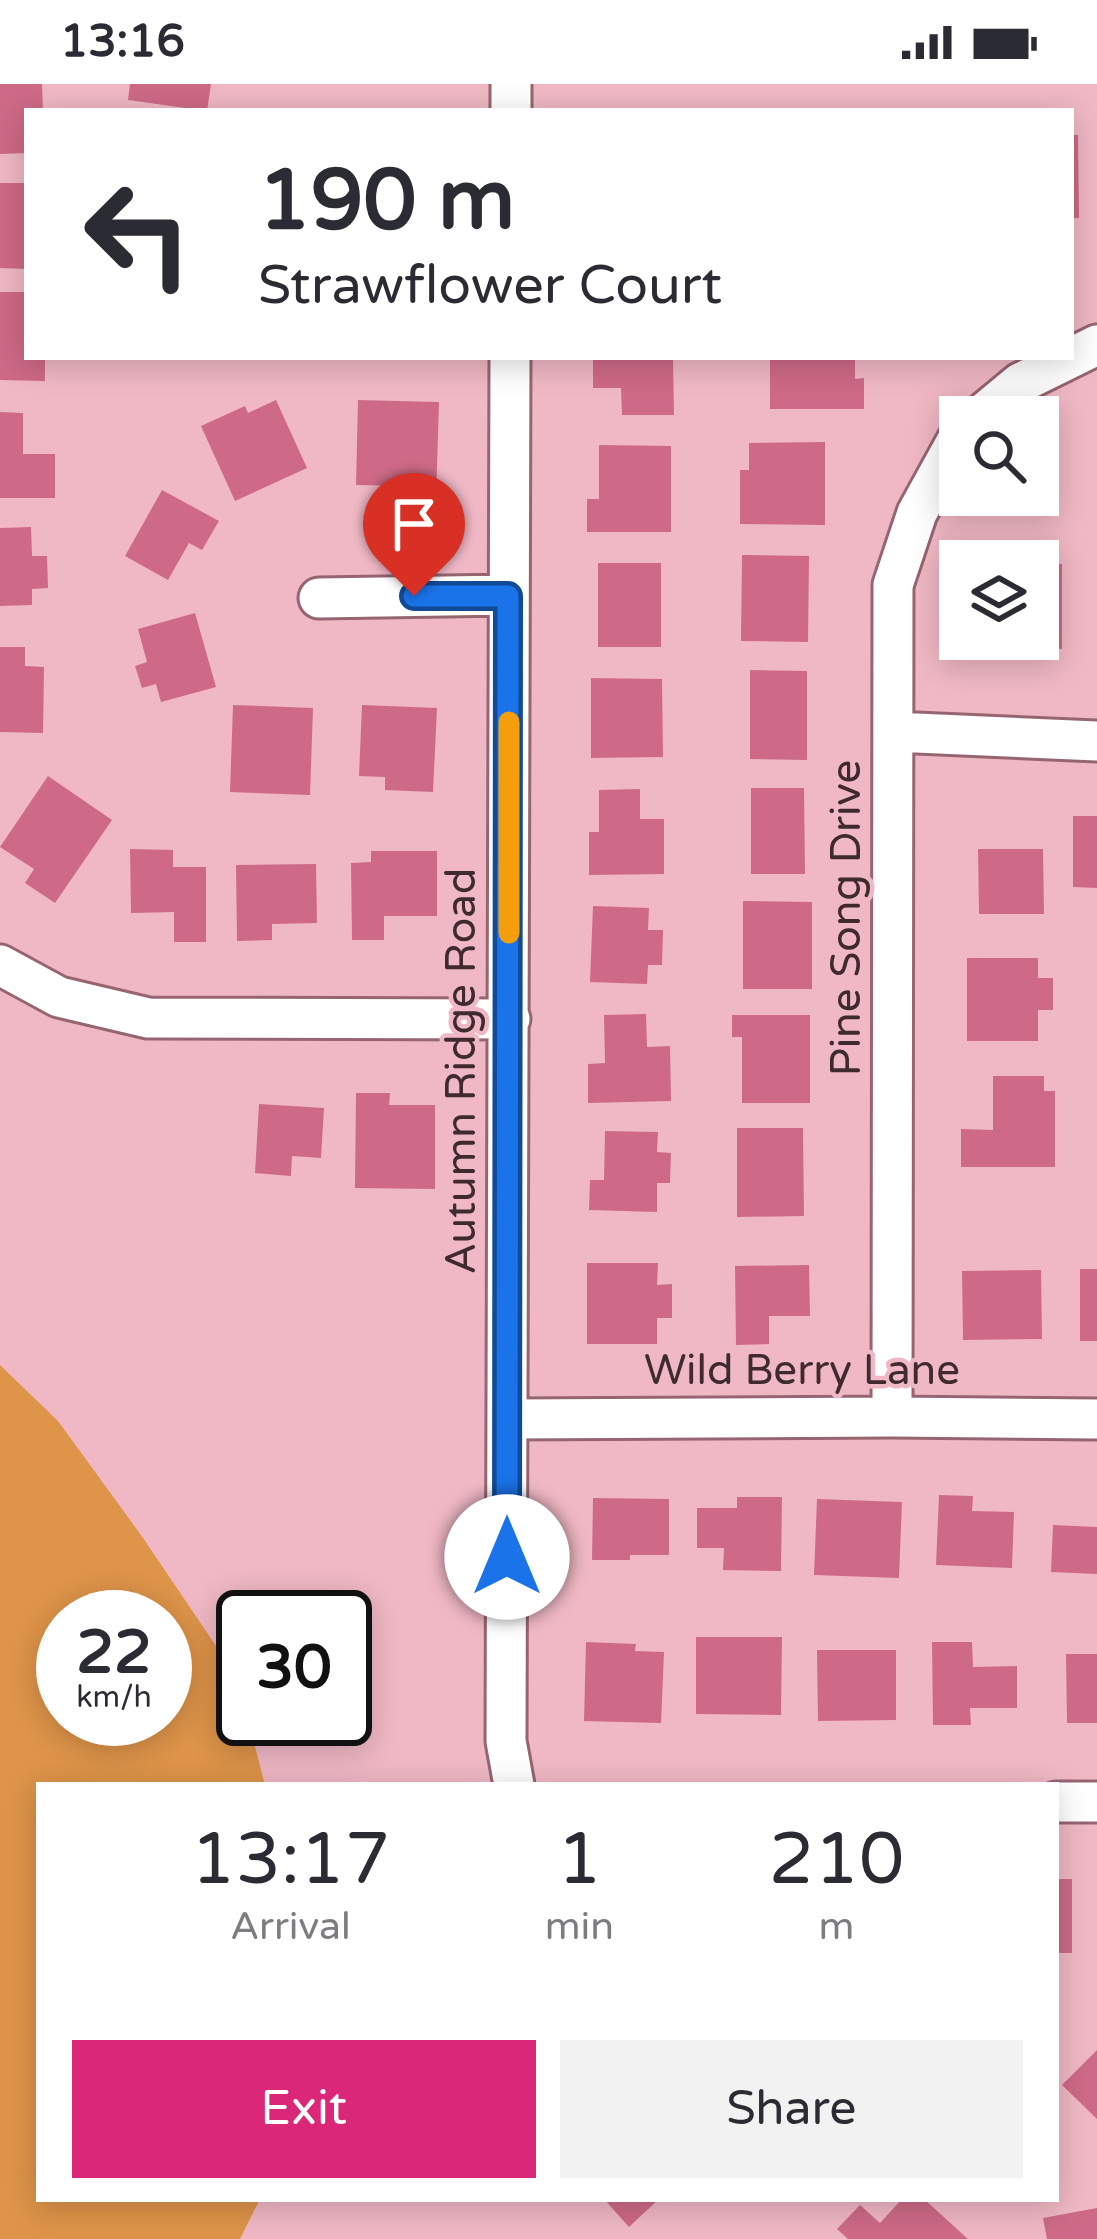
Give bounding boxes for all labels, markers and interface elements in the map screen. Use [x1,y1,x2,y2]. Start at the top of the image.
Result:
text: 13:16 [60,15,185,69]
text: 190 m [258,151,515,252]
icon: left [60,156,216,312]
text: Strawflower Court [258,253,722,318]
map controls [939,396,1059,660]
button: search [939,396,1059,516]
pin [363,473,465,596]
icon: arrive [381,491,447,557]
button: layers [939,540,1059,660]
street label: Pine Song Drive [821,760,872,1076]
street label: Autumn Ridge Road [436,868,487,1274]
street label: Wild Berry Lane [644,1345,960,1396]
position arrow [444,1494,570,1620]
speed limit sign: 30 [216,1590,372,1746]
text: 22 [76,1617,152,1689]
text: km/h [76,1679,152,1716]
text: 13:17 [191,1817,390,1904]
text: 1 [557,1817,602,1904]
text: 210 [769,1817,904,1904]
text: Arrival [230,1903,351,1950]
text: min [545,1903,614,1950]
text: m [819,1903,854,1950]
button: Exit [72,2040,536,2178]
button: Share [560,2040,1023,2178]

